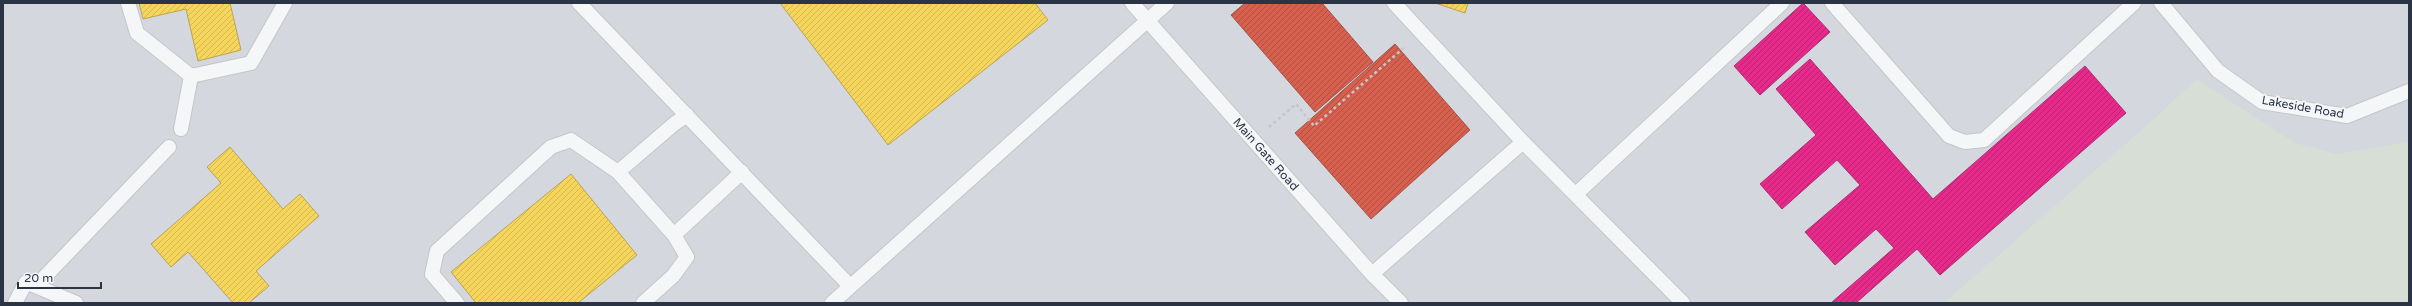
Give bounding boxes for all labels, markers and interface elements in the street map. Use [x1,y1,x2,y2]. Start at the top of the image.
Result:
street label: Lakeside Road [2261,93,2345,121]
street label: Main Gate Road [1230,115,1302,193]
scale bar [18,264,101,290]
text: 20 m [24,271,53,285]

